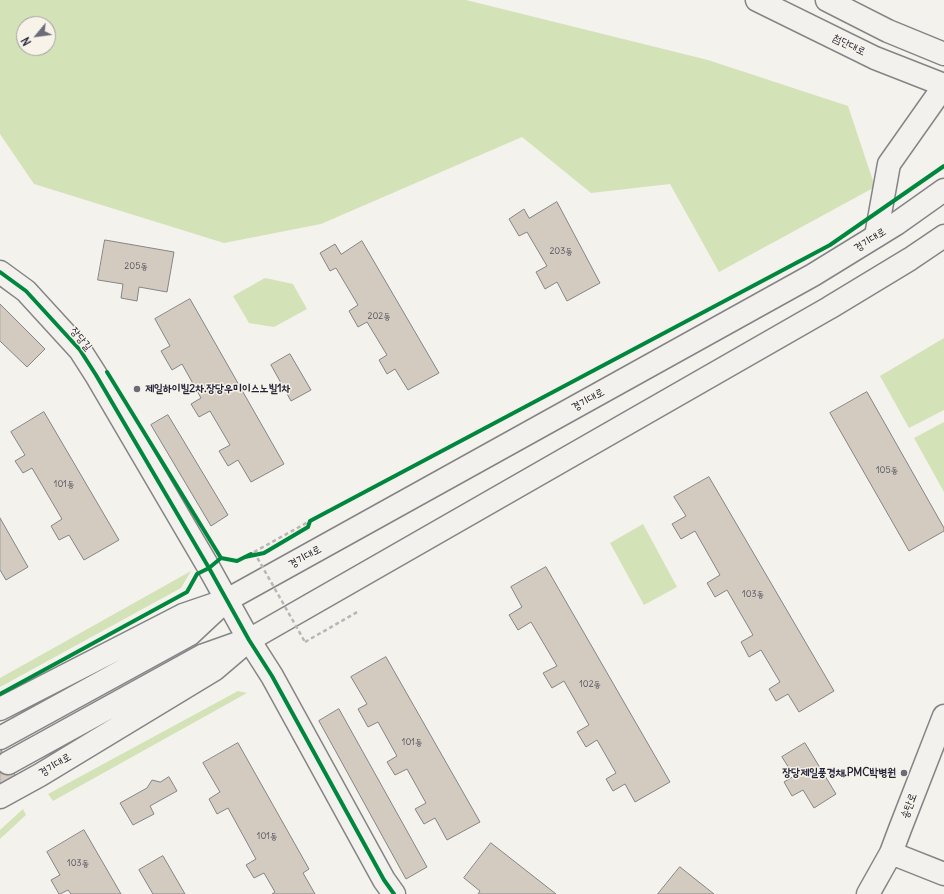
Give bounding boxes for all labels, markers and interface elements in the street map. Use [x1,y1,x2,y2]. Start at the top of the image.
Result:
north arrow [16,16,56,56]
street label: 첨단대로 [830,31,868,59]
text: N [18,35,34,48]
street label: 경기대로 [851,225,889,255]
house number: 203동 [549,246,573,256]
house number: 205동 [124,261,148,271]
house number: 202동 [367,311,391,321]
street label: 장당길 [67,325,95,353]
place label: 제일하이빌2차.장당우미이스노빌1차 [145,382,290,396]
marker: 제일하이빌2차.장당우미이스노빌1차 [132,384,142,394]
street label: 경기대로 [569,386,607,414]
house number: 105동 [876,465,898,475]
house number: 101동 [54,479,74,489]
street label: 경기대로 [286,543,324,571]
house number: 103동 [742,589,764,599]
house number: 102동 [579,679,601,689]
house number: 101동 [402,737,422,747]
street label: 경기대로 [36,750,74,780]
place label: 장당제일풍경채.PMC박병원 [782,766,896,780]
marker: 장당제일풍경채.PMC박병원 [899,768,909,778]
street label: 송탄로 [898,791,920,821]
house number: 101동 [257,831,277,841]
house number: 103동 [67,858,89,868]

